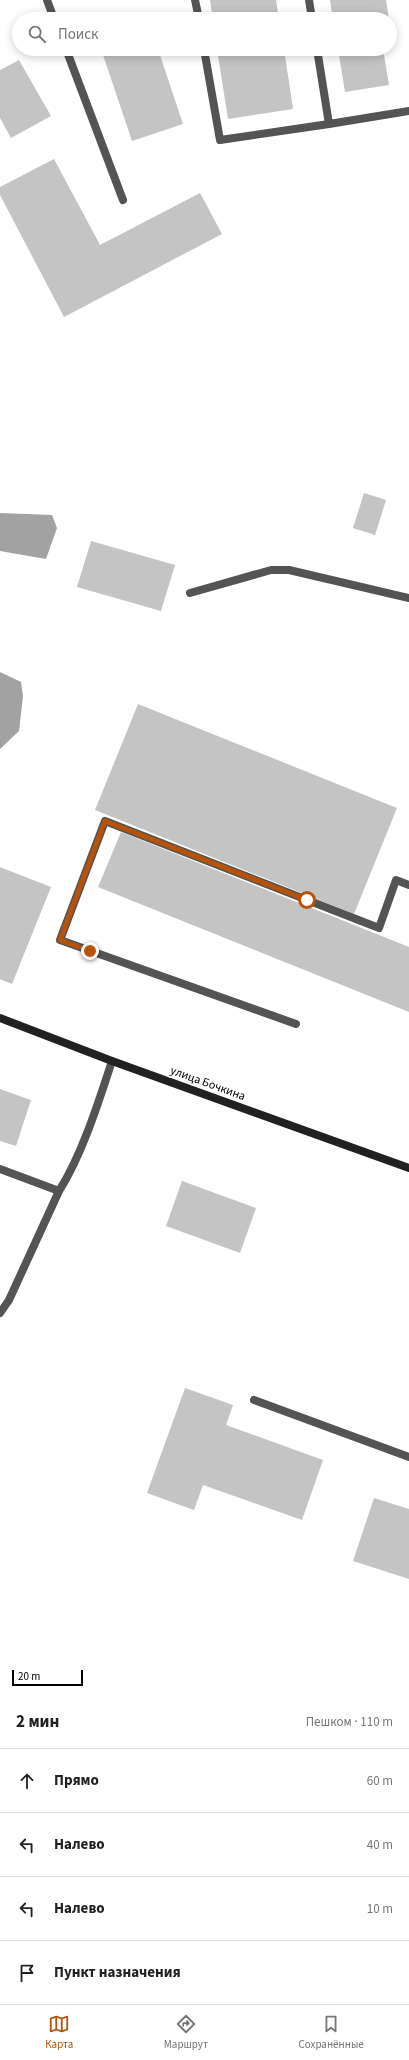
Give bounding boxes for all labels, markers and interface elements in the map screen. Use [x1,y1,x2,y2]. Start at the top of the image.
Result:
search box [12,12,397,56]
icon: search [26,23,48,45]
text: Поиск [58,24,99,45]
route start [298,891,316,909]
route end [81,942,99,960]
street label: улица Бочкина [168,1062,248,1105]
scale bar [12,1668,83,1687]
text: 20 m [18,1669,40,1684]
text: 2 мин [16,1710,59,1734]
text: Пешком · 110 m [306,1713,393,1731]
icon: ahead [16,1770,38,1792]
text: Прямо [54,1770,99,1791]
text: 60 m [367,1772,393,1790]
icon: left [16,1834,38,1856]
text: Налево [54,1834,105,1855]
text: 40 m [367,1836,393,1854]
icon: left [16,1898,38,1920]
text: Налево [54,1898,105,1919]
text: 10 m [367,1900,393,1918]
icon: arrive [16,1962,38,1984]
text: Пункт назначения [54,1962,181,1983]
tab: Карта [45,2013,73,2052]
tab: Маршрут [164,2013,208,2052]
tab: Сохранённые [298,2013,364,2052]

